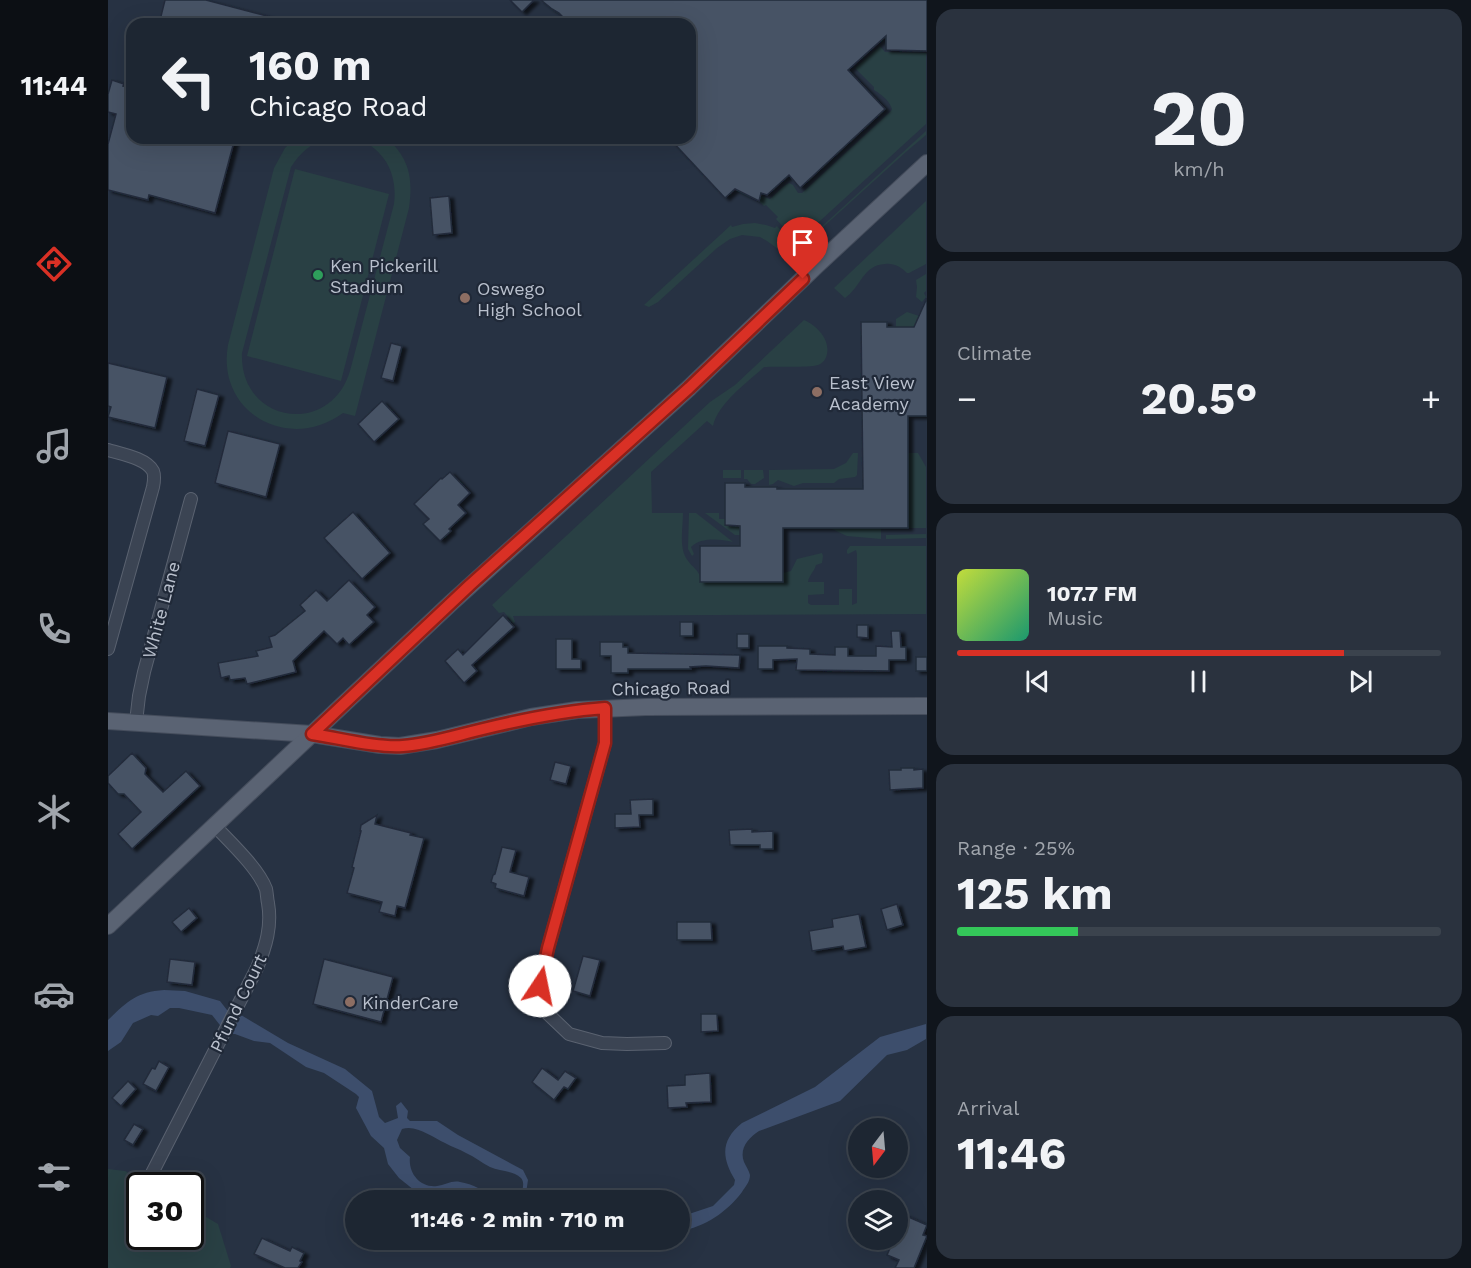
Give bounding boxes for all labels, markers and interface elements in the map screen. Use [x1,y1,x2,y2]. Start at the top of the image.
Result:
text: 160 m [249,41,372,90]
icon: left [150,42,228,120]
text: 11:44 [21,70,87,102]
text: 20 [1151,72,1247,164]
text: Chicago Road [249,91,428,123]
text: km/h [1173,157,1225,181]
pin [777,217,828,279]
icon: arrive [786,226,819,259]
icon: directions [33,243,75,285]
place label: Ken Pickerill Stadium [330,255,438,297]
marker: Ken Pickerill Stadium [311,268,325,282]
place label: Oswego High School [477,278,582,320]
marker: Oswego High School [458,291,472,305]
text: Climate [957,341,1032,365]
place label: East View Academy [829,372,915,414]
text: 20.5° [1141,372,1257,425]
text: − [957,379,977,418]
text: + [1421,379,1441,418]
marker: East View Academy [810,385,824,399]
icon: music [33,425,75,467]
street label: White Lane [138,559,184,661]
text: 107.7 FM [1047,581,1137,606]
text: Music [1047,606,1103,630]
icon: phone [33,608,75,650]
icon: previous [1021,665,1054,698]
icon: pause [1182,665,1215,698]
icon: next [1344,665,1377,698]
street label: Chicago Road [611,676,731,700]
icon: climate [33,791,75,833]
text: Range · 25% [957,836,1075,860]
text: 125 km [957,867,1113,920]
street label: Pfund Court [205,950,271,1055]
position arrow [508,954,572,1018]
icon: car [33,973,75,1015]
place label: KinderCare [362,992,459,1013]
marker: KinderCare [343,995,357,1009]
text: Arrival [957,1096,1019,1120]
north arrow [848,1118,908,1178]
map controls [848,1118,908,1250]
text: 11:46 [957,1127,1066,1180]
icon: filters [33,1156,75,1198]
speed limit sign: 30 [126,1172,204,1250]
button: layers [848,1190,908,1250]
text: 11:46 · 2 min · 710 m [410,1207,625,1232]

